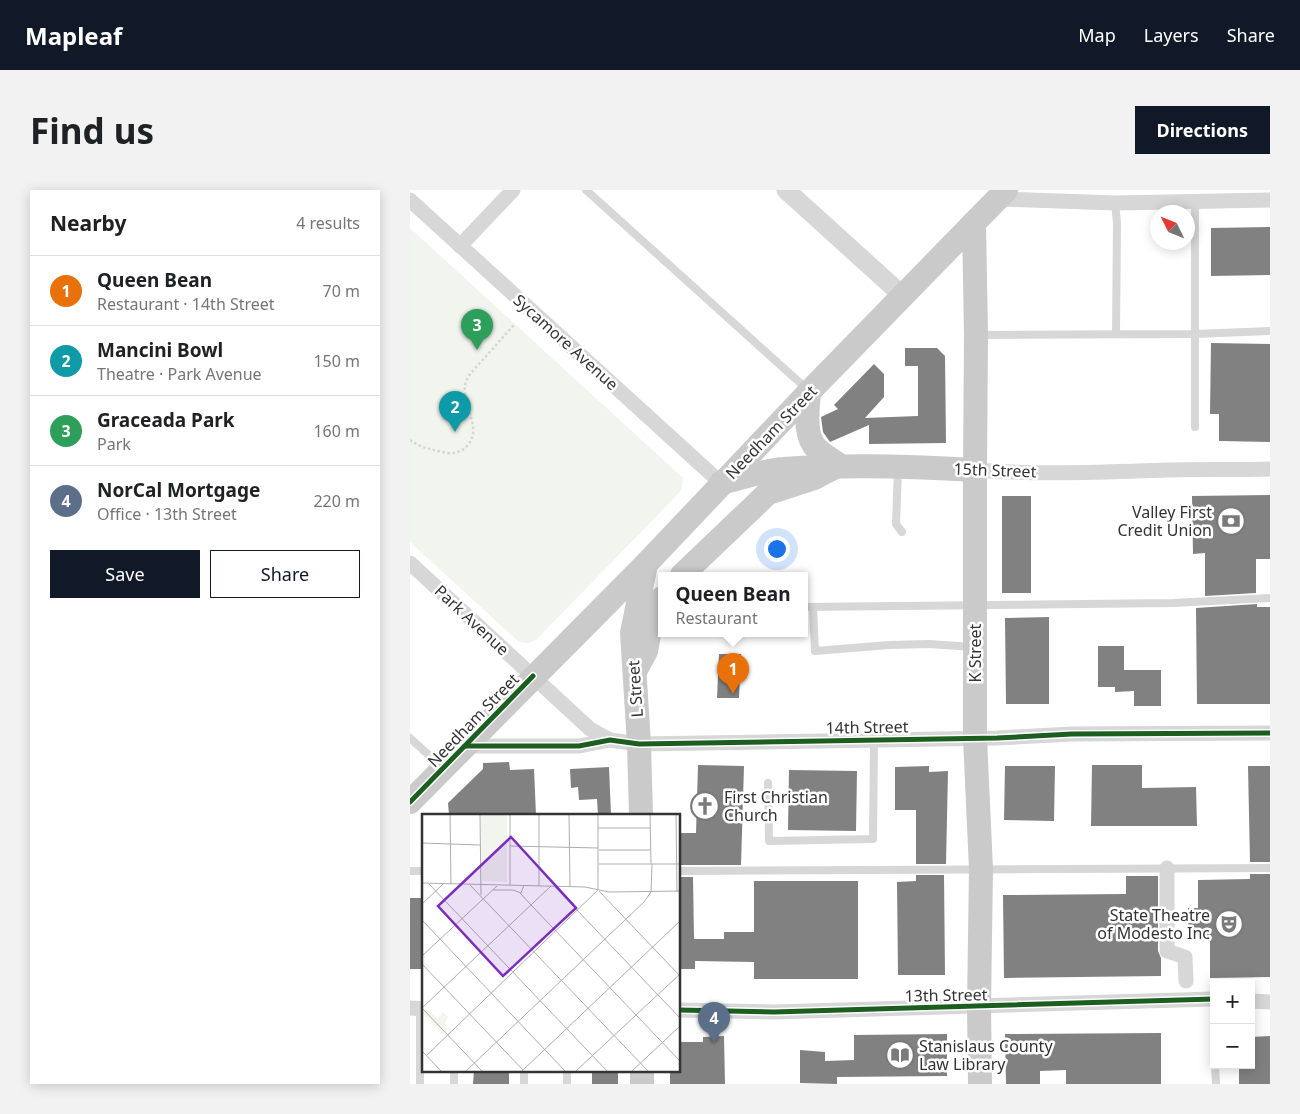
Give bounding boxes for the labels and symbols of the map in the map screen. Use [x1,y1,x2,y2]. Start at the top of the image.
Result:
north arrow [1150,205,1195,250]
street label: Sycamore Avenue [509,289,623,395]
pin: 3 [461,309,493,350]
street label: Needham Street [720,380,822,484]
pin: 2 [439,391,471,432]
street label: 15th Street [953,458,1037,482]
place label: Valley First Credit Union [1117,501,1212,541]
bank icon: Valley First Credit Union [1216,506,1246,536]
your location [764,536,790,562]
street label: Park Avenue [430,580,514,660]
street label: K Street [964,623,986,682]
pin: 1 [717,653,749,694]
street label: L Street [622,659,648,718]
street label: Needham Street [422,668,524,772]
street label: 14th Street [825,715,909,739]
place label: First Christian Church [724,786,828,826]
church icon: First Christian Church [690,791,720,821]
inset map [422,814,680,1072]
place label: State Theatre of Modesto Inc [1097,904,1210,944]
theatre icon: State Theatre of Modesto Inc [1214,909,1244,939]
street label: 13th Street [904,983,988,1007]
pin: 4 [698,1002,730,1043]
place label: Stanislaus County Law Library [919,1035,1053,1075]
library icon: Stanislaus County Law Library [885,1040,915,1070]

